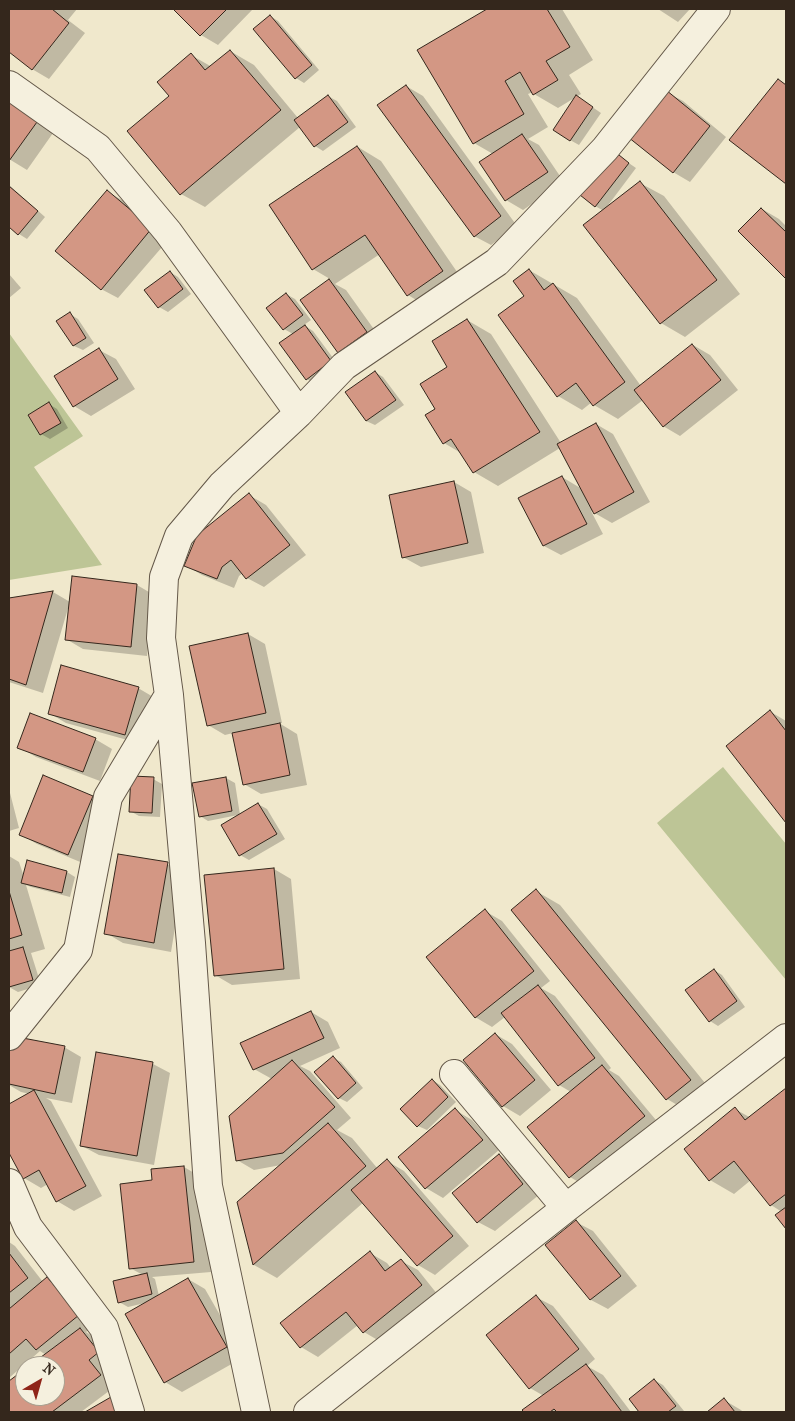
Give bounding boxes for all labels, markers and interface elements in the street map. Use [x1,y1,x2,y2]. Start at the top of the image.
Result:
north arrow [15,1356,65,1406]
text: N [40,1360,58,1380]

